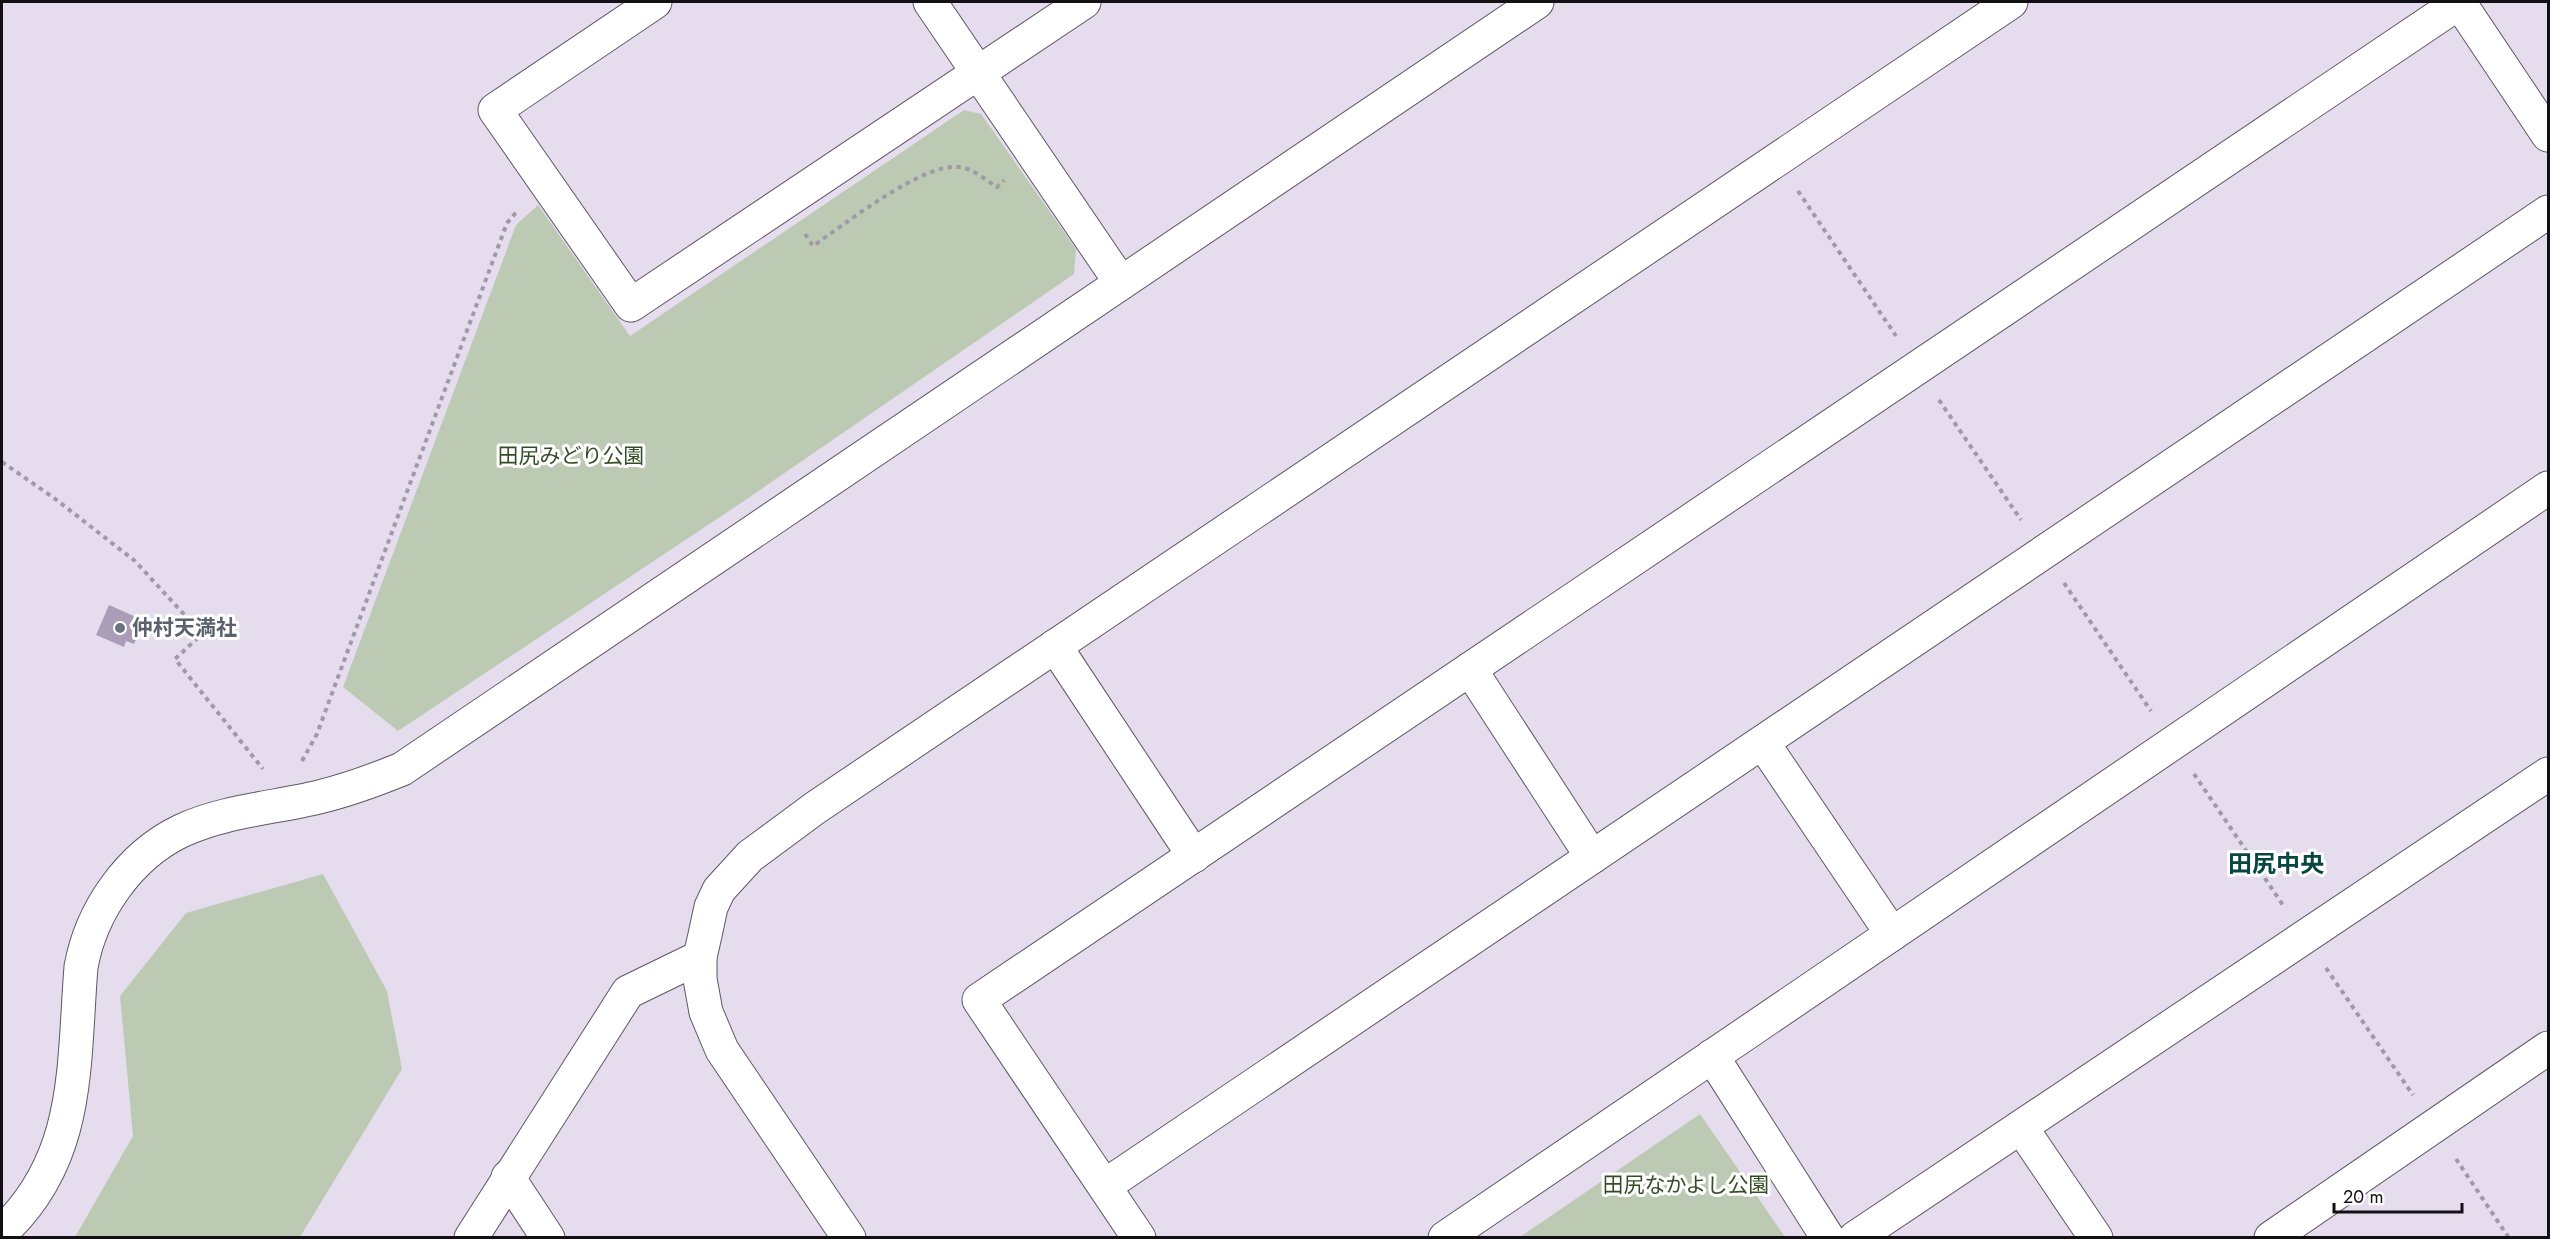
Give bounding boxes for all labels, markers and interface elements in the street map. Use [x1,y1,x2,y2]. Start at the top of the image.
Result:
park label: 田尻みどり公園 [498,441,645,471]
place label: 仲村天満社 [132,613,237,643]
marker: 仲村天満社 [113,621,127,635]
district label: 田尻中央 [2228,846,2324,881]
park label: 田尻なかよし公園 [1603,1170,1769,1200]
scale bar [2334,1176,2462,1214]
text: 20 m [2343,1184,2383,1210]

